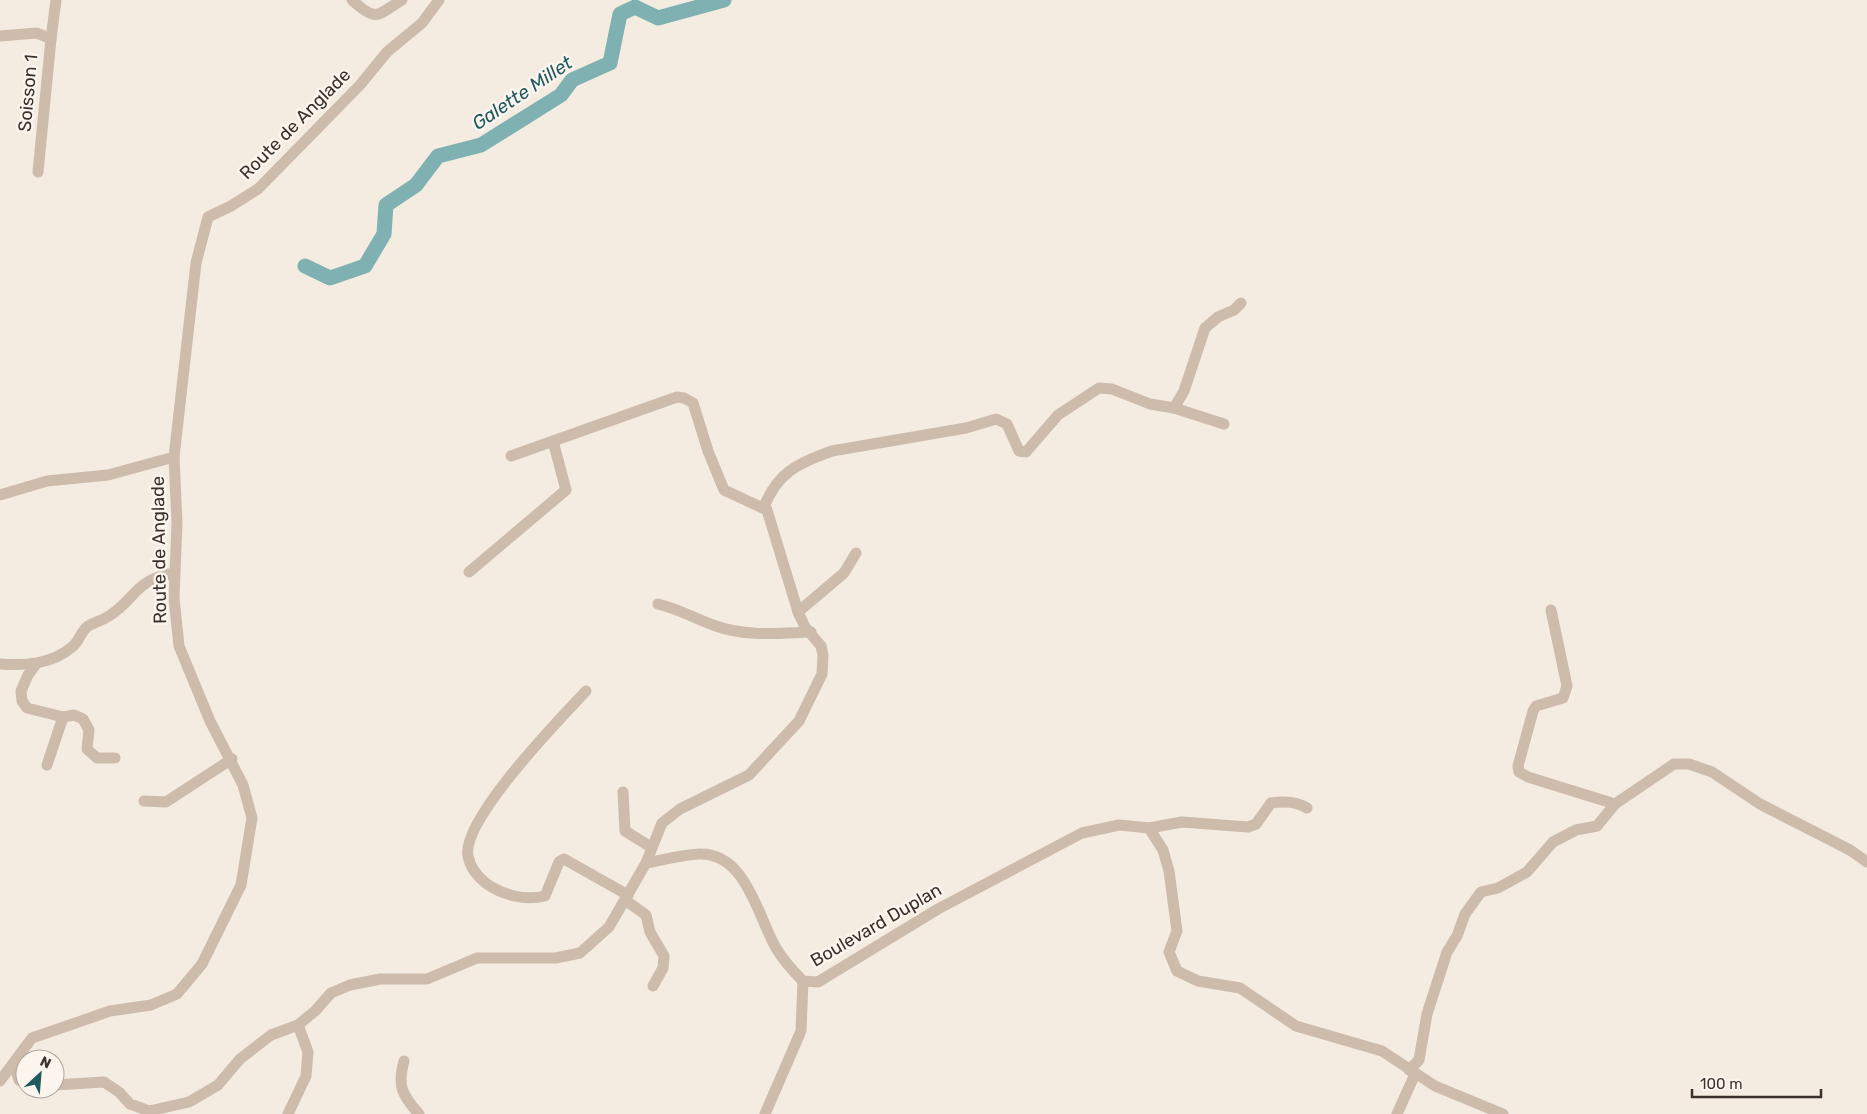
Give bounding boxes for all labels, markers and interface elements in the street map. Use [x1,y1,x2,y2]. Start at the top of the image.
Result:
water label: Galette Millet [467,51,577,135]
street label: Soisson 1 [14,53,42,133]
street label: Route de Anglade [235,64,355,184]
street label: Route de Anglade [147,476,171,624]
street label: Boulevard Duplan [806,879,946,971]
north arrow [15,1049,65,1099]
text: N [37,1053,54,1073]
scale bar [1692,1066,1821,1098]
text: 100 m [1700,1075,1742,1093]

